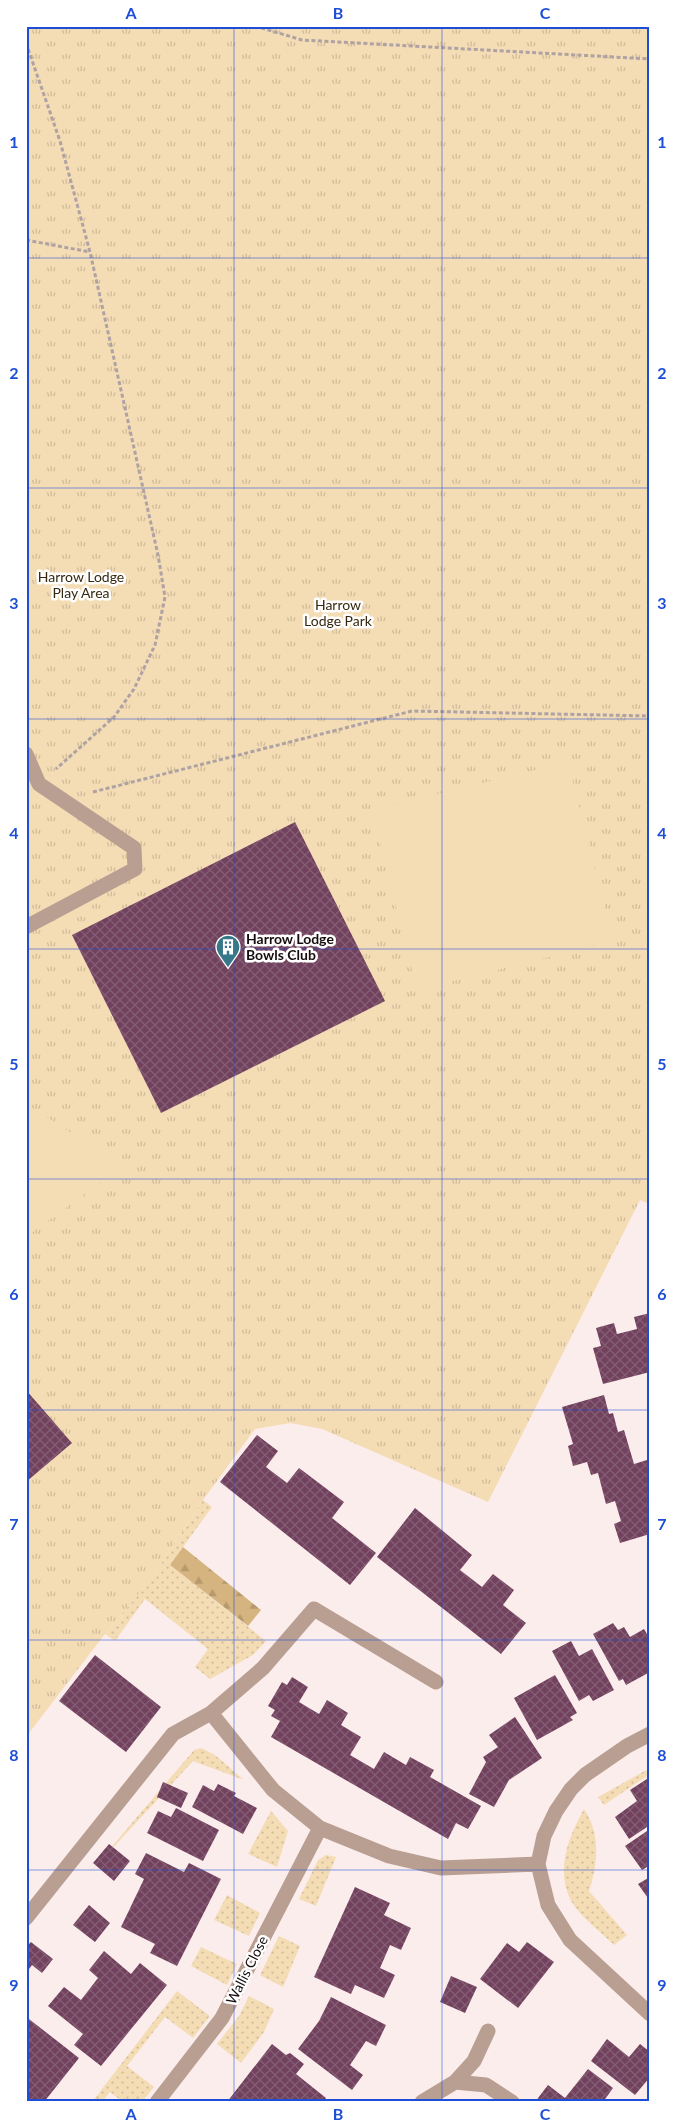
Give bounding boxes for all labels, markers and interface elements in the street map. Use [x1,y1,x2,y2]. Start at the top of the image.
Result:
text: A [124,3,137,22]
text: B [333,3,343,22]
text: C [540,3,551,22]
text: 1 [9,132,19,151]
text: 1 [657,132,667,151]
text: 2 [9,363,19,382]
text: 2 [657,363,667,382]
park label: Harrow Lodge Play Area [38,568,124,601]
text: 3 [9,593,19,612]
text: 3 [657,593,667,612]
park label: Harrow Lodge Park [304,596,373,629]
text: 4 [9,823,19,842]
text: 4 [657,823,667,842]
place label: Harrow Lodge Bowls Club [246,930,334,963]
building icon: Harrow Lodge Bowls Club [215,934,241,968]
text: 5 [9,1054,19,1073]
text: 5 [657,1054,667,1073]
text: 6 [9,1284,19,1303]
text: 6 [657,1284,667,1303]
text: 7 [9,1514,19,1533]
text: 7 [657,1514,667,1533]
text: 8 [9,1745,19,1764]
text: 8 [657,1745,667,1764]
street label: Wallis Close [222,1933,271,2007]
text: 9 [9,1975,19,1994]
text: 9 [657,1975,667,1994]
text: A [124,2104,137,2123]
text: B [333,2104,343,2123]
text: C [540,2104,551,2123]

